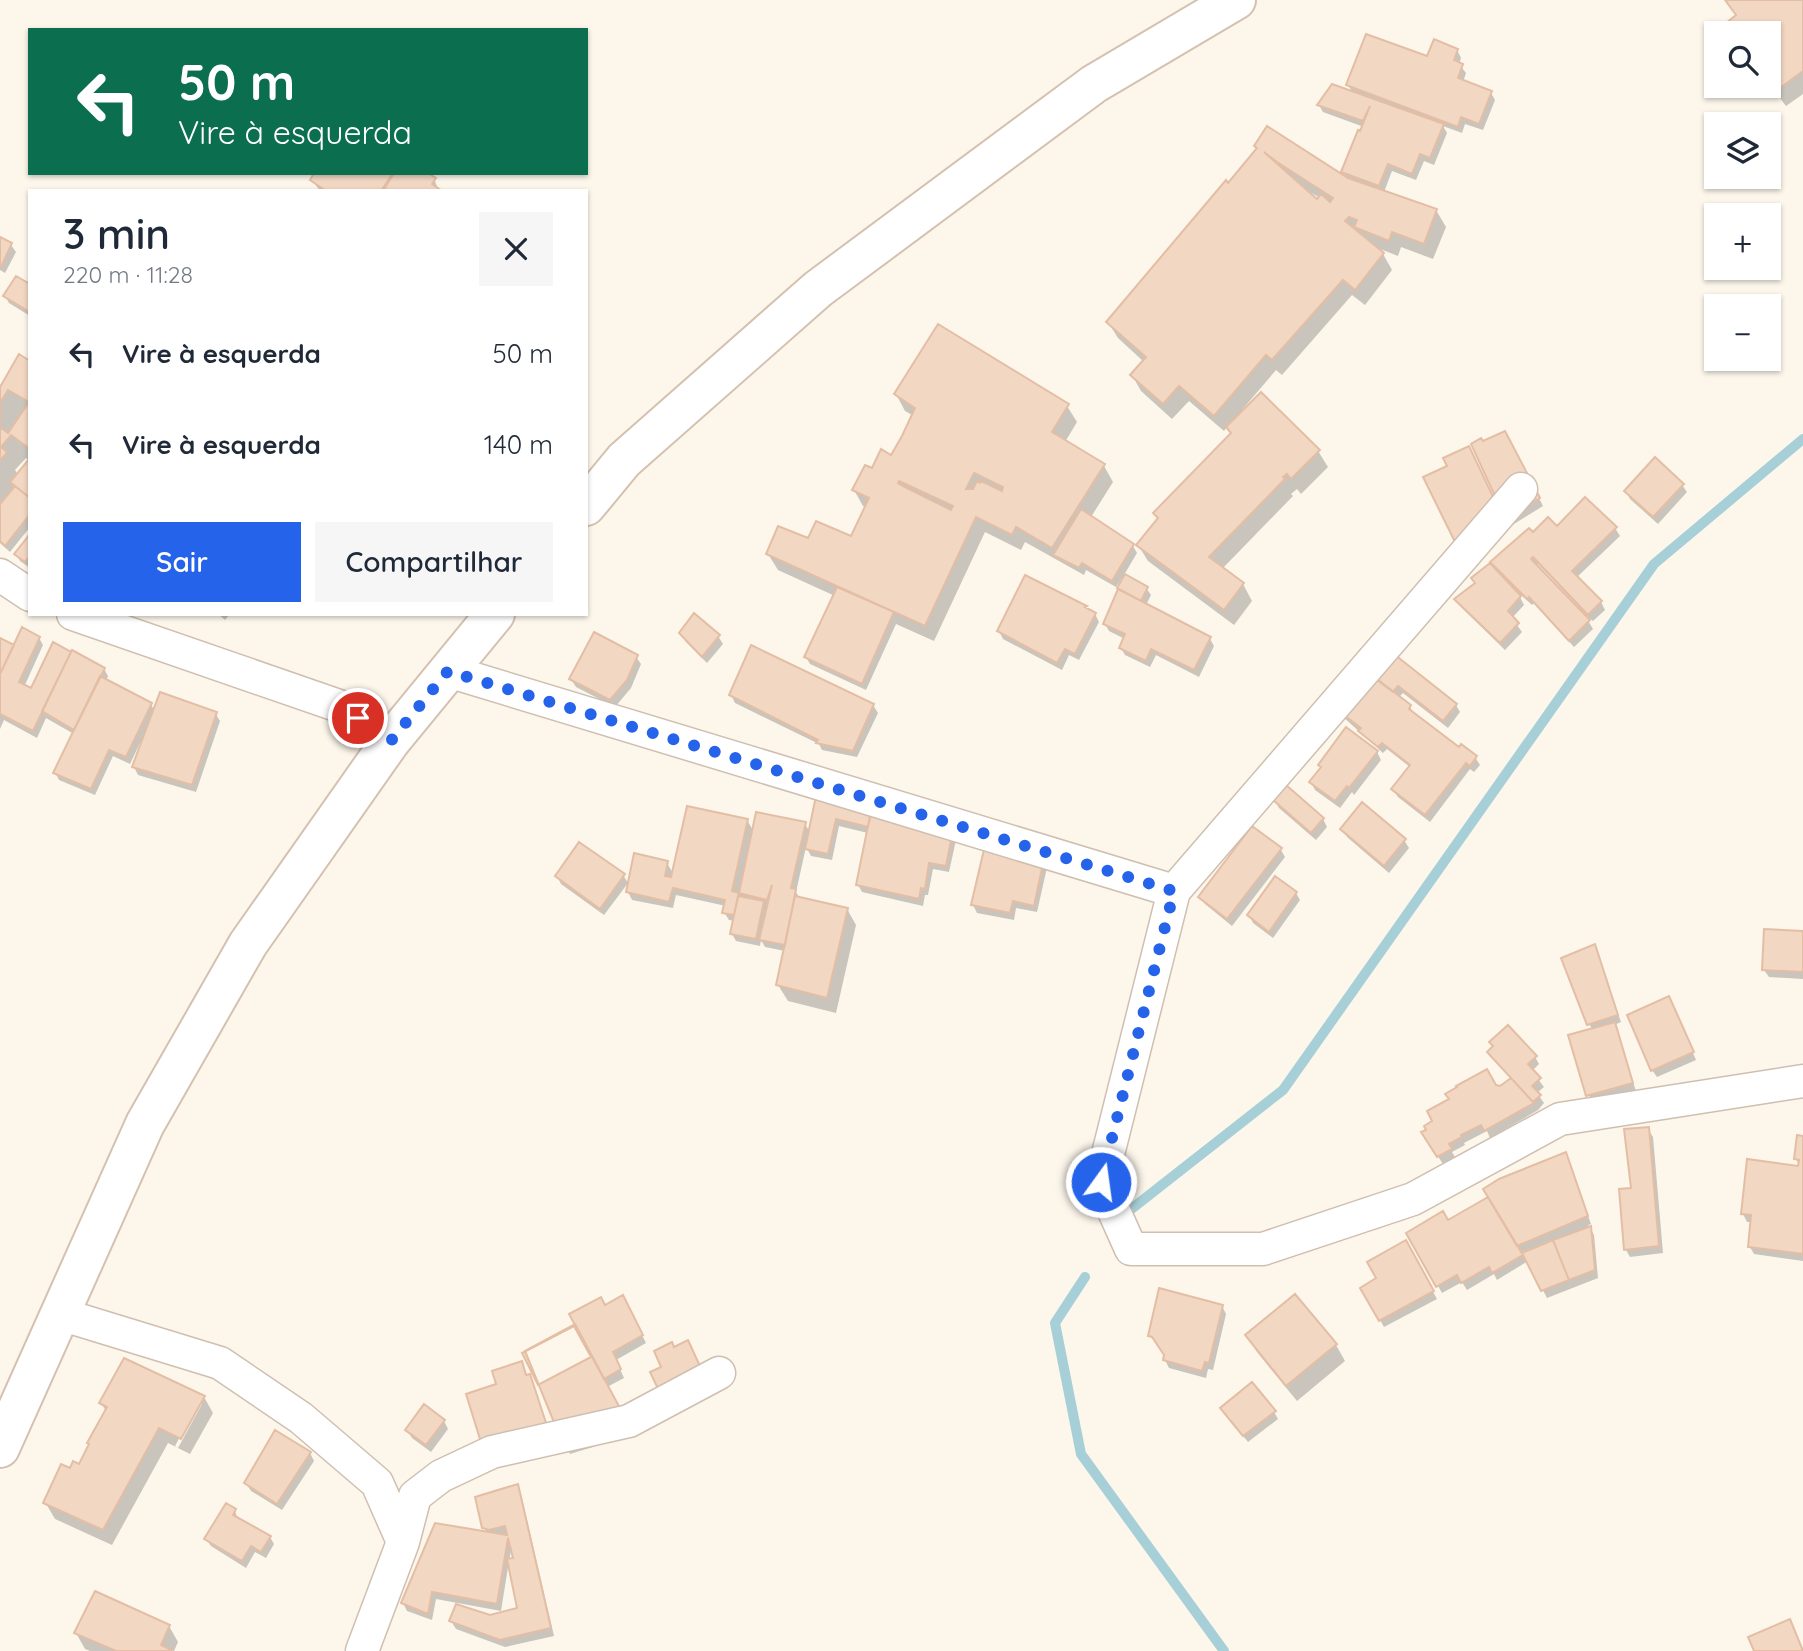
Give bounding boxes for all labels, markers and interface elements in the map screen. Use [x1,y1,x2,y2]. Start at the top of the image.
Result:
map controls [1704,21,1781,371]
button: search [1704,21,1781,98]
text: 50 m [178,51,295,112]
icon: left [63,56,154,147]
text: Vire à esquerda [178,112,412,152]
button: layers [1704,112,1781,189]
button: + [1704,203,1781,280]
text: 3 min [63,207,170,260]
button: close [479,212,553,286]
text: 220 m · 11:28 [63,260,193,289]
button: − [1704,294,1781,371]
icon: left [63,335,101,373]
text: Vire à esquerda [122,337,321,370]
text: 50 m [493,337,553,370]
icon: left [63,426,101,464]
text: Vire à esquerda [122,428,321,461]
text: 140 m [484,428,553,461]
button: Sair [63,522,301,602]
button: Compartilhar [315,522,553,602]
pin [328,688,388,748]
icon: arrive [339,699,377,737]
position arrow [1064,1145,1138,1219]

